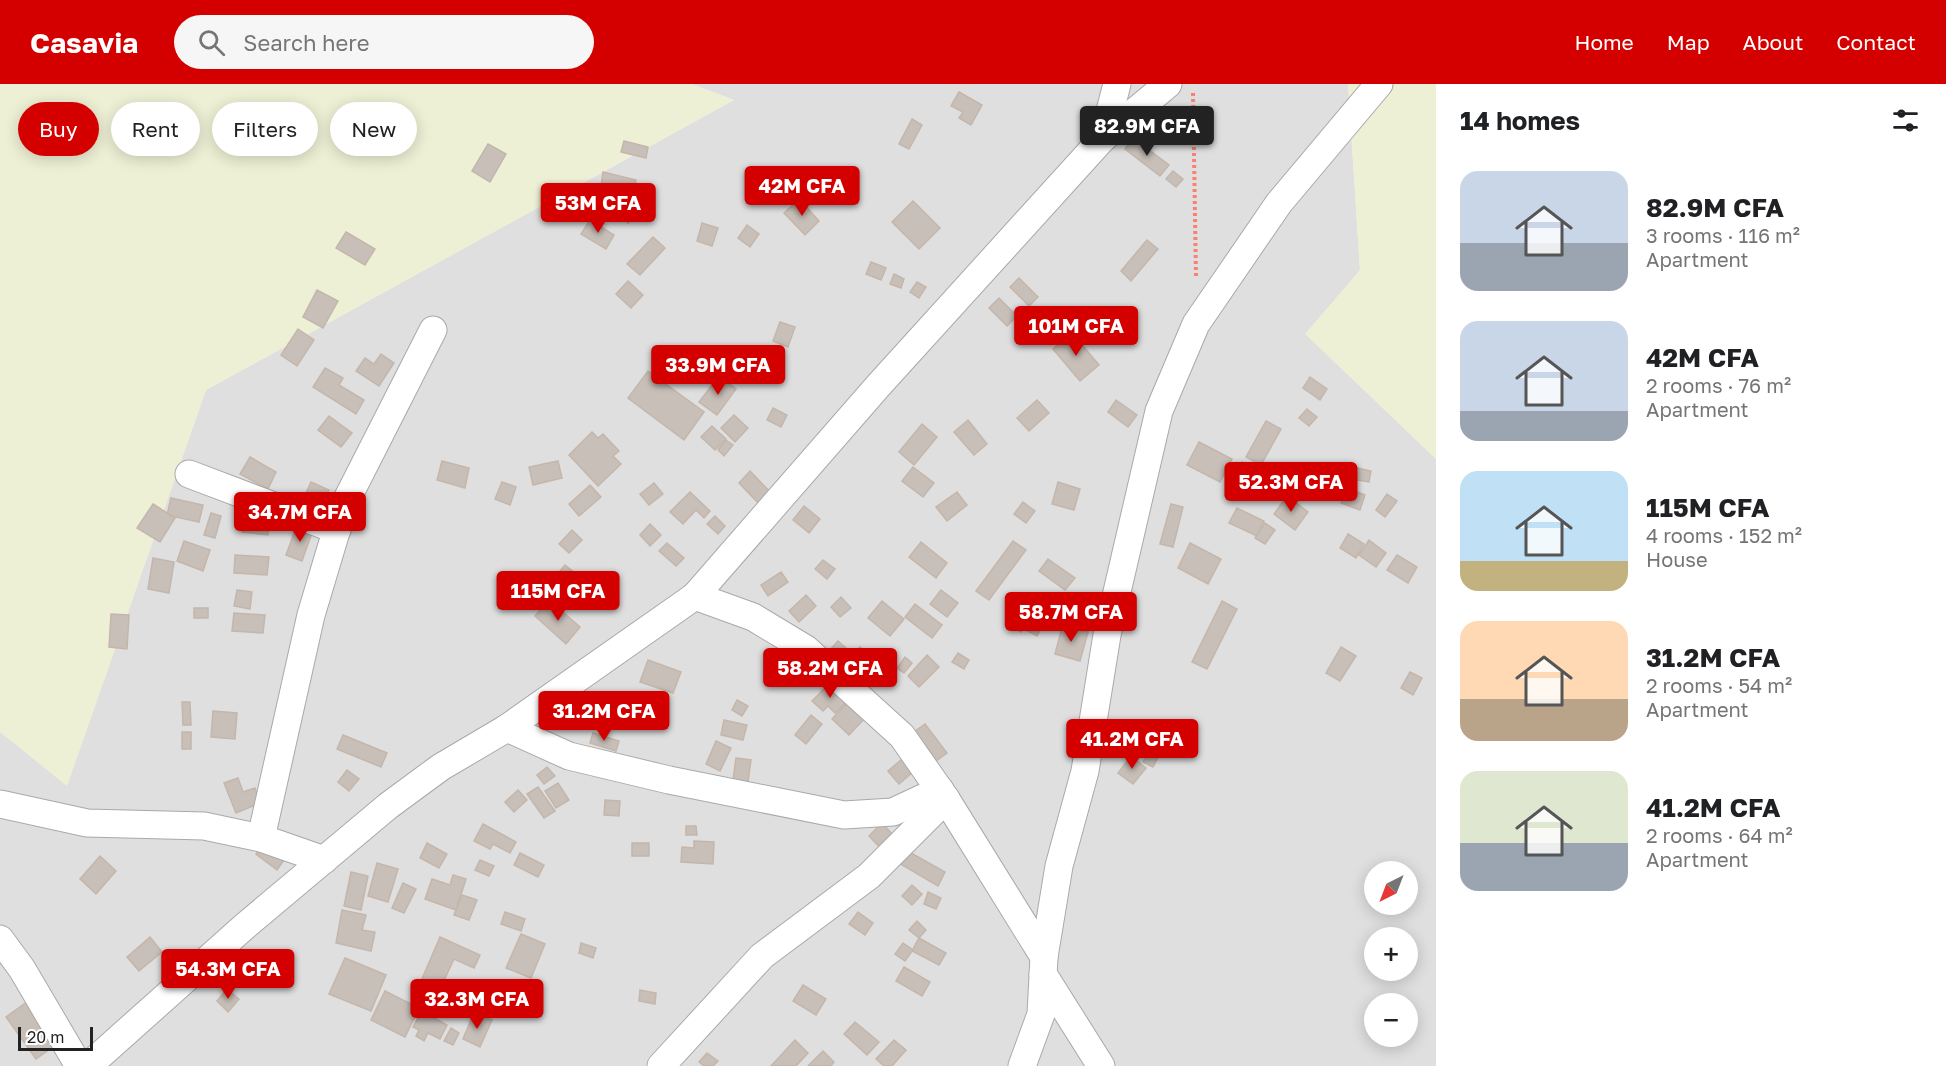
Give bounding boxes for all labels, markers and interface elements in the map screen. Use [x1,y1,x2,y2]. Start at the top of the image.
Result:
search box [174,15,594,69]
text: Casavia [30,26,138,59]
icon: search [195,26,228,59]
text: Search here [243,29,369,56]
text: Home [1574,29,1634,55]
text: Map [1667,29,1710,55]
text: About [1743,29,1803,55]
text: Contact [1836,29,1916,55]
chip: Buy [18,102,99,156]
chip: Rent [111,102,200,156]
chip: Filters [212,102,318,156]
chip: New [330,102,417,156]
icon: filters [1889,104,1922,137]
text: 14 homes [1460,105,1580,136]
pin: 82.9M CFA [1078,106,1216,157]
text: 82.9M CFA [1094,113,1200,137]
pin: 42M CFA [747,166,857,217]
text: 42M CFA [759,173,845,197]
pin: 53M CFA [543,183,653,234]
text: 53M CFA [555,190,641,214]
text: 82.9M CFA [1646,192,1784,223]
icon: home [1508,195,1580,267]
text: 3 rooms · 116 m² [1646,223,1800,247]
text: Apartment [1646,247,1749,271]
pin: 101M CFA [1014,306,1138,357]
text: 101M CFA [1028,313,1124,337]
text: 42M CFA [1646,342,1759,373]
pin: 33.9M CFA [649,345,787,396]
icon: home [1508,345,1580,417]
text: 33.9M CFA [665,352,771,376]
text: 2 rooms · 76 m² [1646,373,1791,397]
text: Apartment [1646,397,1749,421]
pin: 52.3M CFA [1222,462,1360,513]
text: 52.3M CFA [1238,469,1344,493]
pin: 34.7M CFA [231,492,369,543]
text: 115M CFA [1646,492,1769,523]
icon: home [1508,495,1580,567]
text: 34.7M CFA [248,499,352,523]
text: 4 rooms · 152 m² [1646,523,1802,547]
text: House [1646,547,1708,571]
pin: 115M CFA [496,571,620,622]
text: 115M CFA [511,578,605,602]
pin: 58.7M CFA [1002,592,1140,643]
text: 58.7M CFA [1019,599,1123,623]
text: 31.2M CFA [1646,642,1780,673]
icon: home [1508,645,1580,717]
pin: 58.2M CFA [761,648,899,699]
text: 58.2M CFA [777,655,883,679]
text: 2 rooms · 54 m² [1646,673,1792,697]
pin: 31.2M CFA [535,691,673,742]
text: Apartment [1646,697,1749,721]
text: 31.2M CFA [552,698,656,722]
pin: 41.2M CFA [1063,719,1201,770]
text: 41.2M CFA [1080,726,1184,750]
text: 41.2M CFA [1646,792,1781,823]
icon: home [1508,795,1580,867]
text: 2 rooms · 64 m² [1646,823,1793,847]
text: Apartment [1646,847,1749,871]
north arrow [1364,861,1418,915]
map controls [1364,861,1418,1047]
button: + [1364,927,1418,981]
pin: 54.3M CFA [159,949,297,1000]
text: 54.3M CFA [175,956,281,980]
pin: 32.3M CFA [408,979,546,1030]
text: 32.3M CFA [424,986,530,1010]
button: − [1364,993,1418,1047]
scale bar [18,1024,93,1052]
text: 20 m [27,1027,64,1047]

